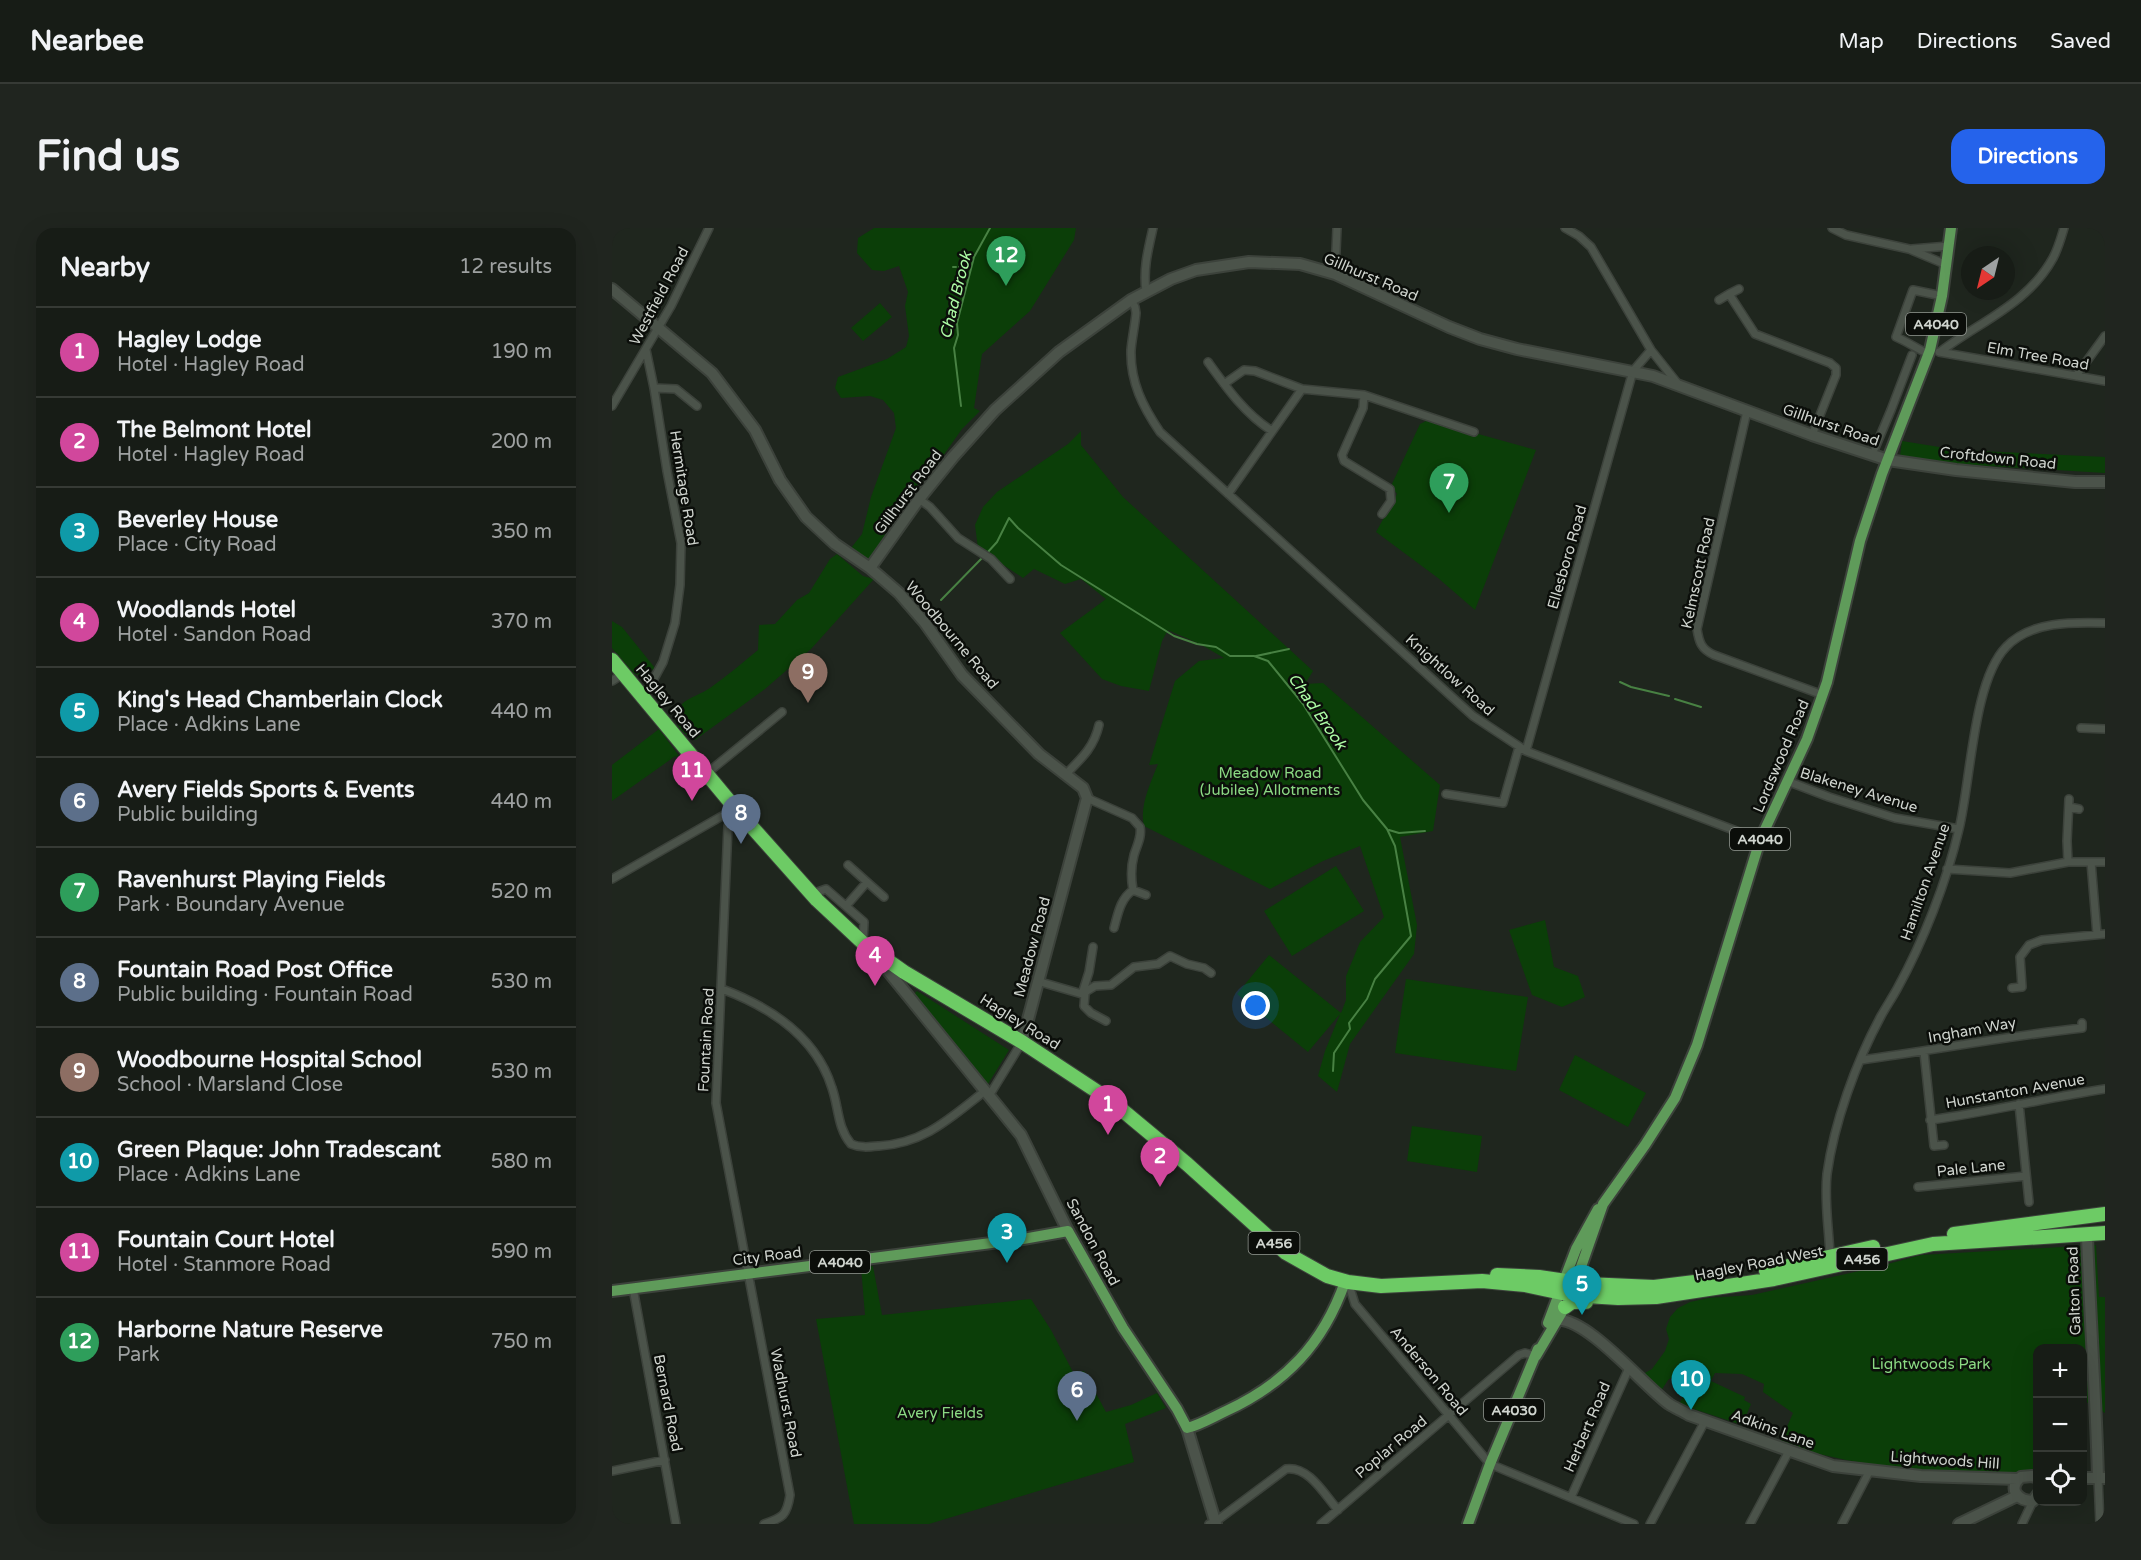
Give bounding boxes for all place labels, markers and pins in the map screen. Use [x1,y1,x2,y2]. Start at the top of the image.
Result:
pin: 12 [986,236,1026,286]
pin: 7 [1430,464,1468,513]
pin: 9 [788,654,828,703]
pin: 11 [672,752,712,801]
pin: 8 [722,794,760,844]
pin: 4 [856,936,894,986]
pin: 1 [1088,1086,1128,1135]
pin: 2 [1140,1138,1180,1187]
pin: 3 [988,1214,1026,1263]
pin: 5 [1562,1266,1602,1315]
pin: 10 [1672,1360,1710,1410]
pin: 6 [1058,1372,1096,1421]

